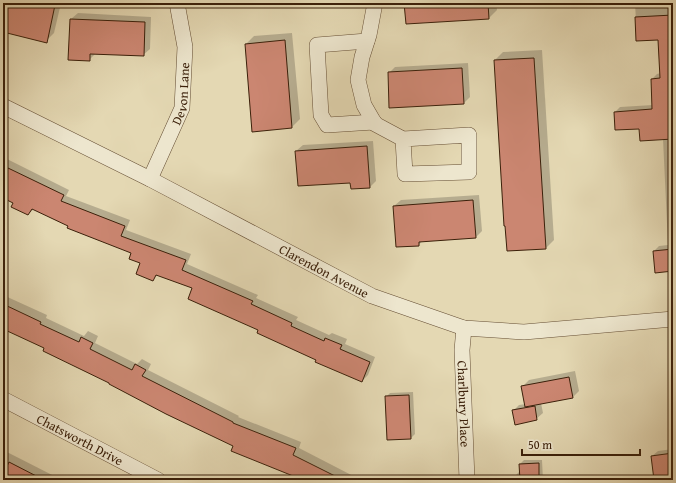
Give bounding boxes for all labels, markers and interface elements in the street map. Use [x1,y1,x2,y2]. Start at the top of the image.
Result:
street label: Devon Lane [166,62,194,128]
street label: Clarendon Avenue [276,239,373,302]
street label: Charlbury Place [453,360,475,448]
street label: Chatsworth Drive [33,409,127,470]
scale bar [522,431,640,457]
text: 50 m [528,436,552,453]

